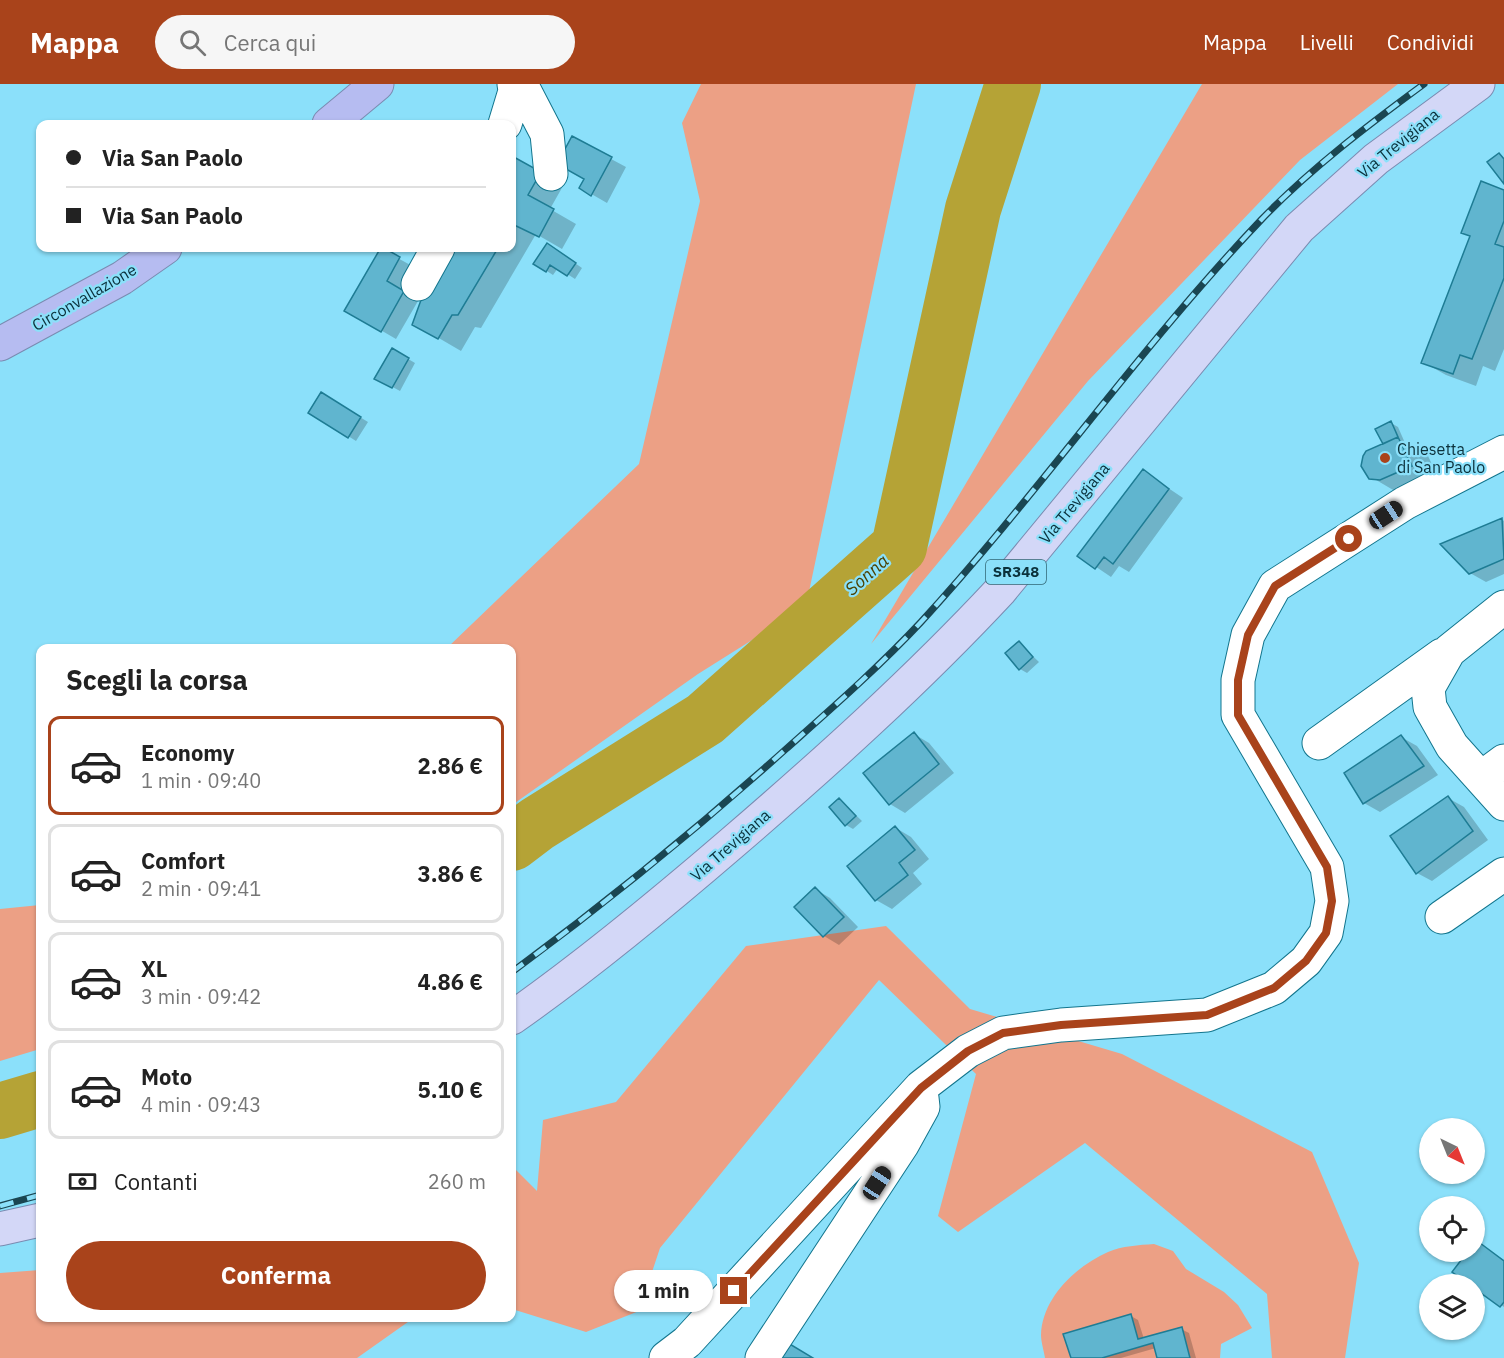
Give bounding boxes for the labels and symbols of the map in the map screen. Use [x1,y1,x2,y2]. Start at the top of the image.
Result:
street label: Via Trevigiana [1353,104,1443,182]
street label: Circonvallazione [28,259,140,335]
place label: Chiesetta di San Paolo [1397,439,1485,477]
marker: Chiesetta di San Paolo [1378,451,1392,465]
street label: Via Trevigiana [1034,458,1114,548]
car [1366,498,1406,532]
route start [1335,525,1362,552]
water label: Sonna [840,549,893,600]
road number: SR348 [986,560,1046,584]
street label: Via Trevigiana [686,805,774,885]
north arrow [1419,1118,1485,1184]
car [860,1163,894,1203]
callout: 1 min [614,1270,713,1312]
route end [720,1277,747,1304]

